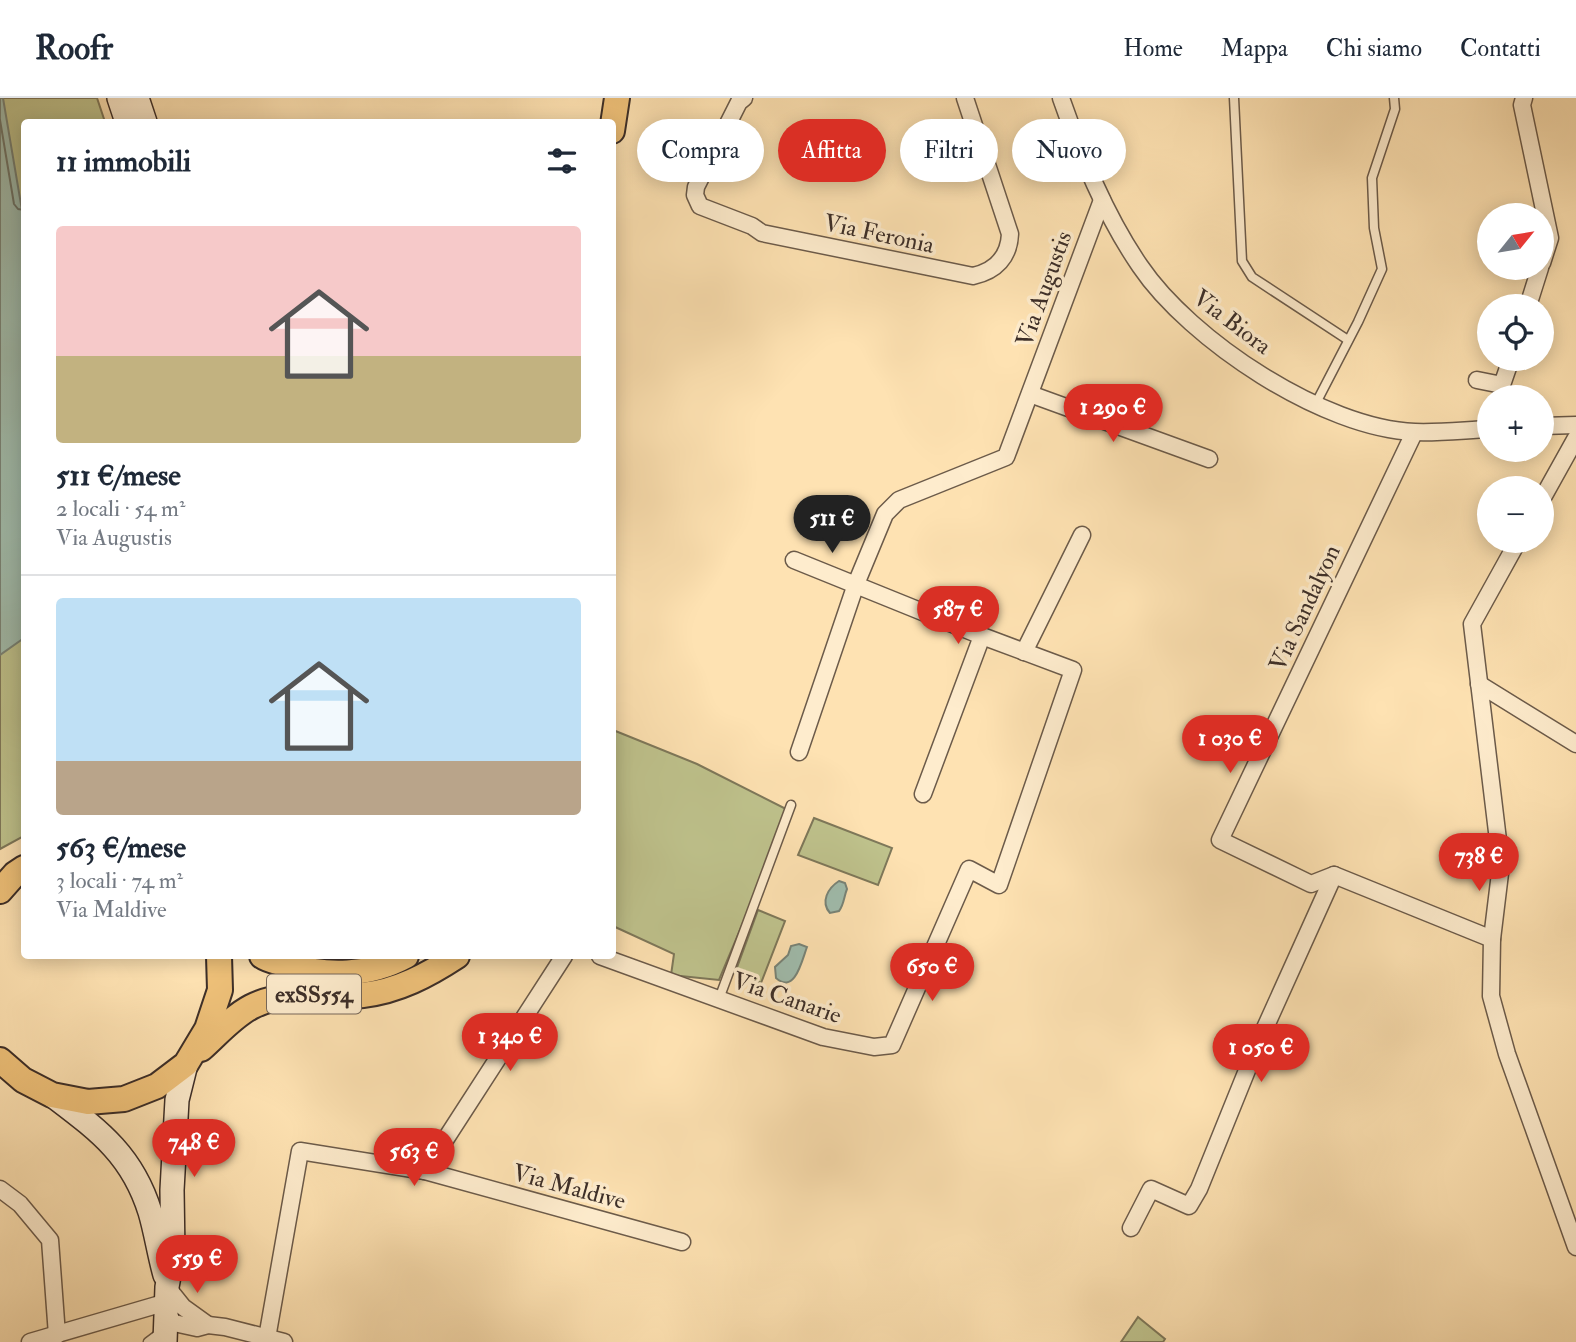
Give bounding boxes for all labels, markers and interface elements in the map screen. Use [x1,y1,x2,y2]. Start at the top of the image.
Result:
text: Roofr [35,28,113,69]
text: Home [1123,33,1183,64]
text: Mappa [1221,33,1288,64]
text: Chi siamo [1326,33,1422,64]
text: Contatti [1460,33,1541,64]
chip: Compra [637,119,764,182]
chip: Affitta [778,119,886,182]
chip: Filtri [900,119,998,182]
chip: Nuovo [1012,119,1126,182]
icon: filters [543,142,581,180]
text: 11 immobili [56,143,191,180]
north arrow [1477,203,1554,280]
map controls [1477,203,1554,553]
street label: Via Feronia [821,207,938,261]
street label: Via Augustis [1009,227,1079,351]
icon: home [256,271,382,397]
street label: Via Biora [1187,282,1278,362]
button: locate [1477,294,1554,371]
pin: 1 290 € [1048,384,1178,444]
button: + [1477,385,1554,462]
text: 1 290 € [1080,392,1146,421]
text: 511 €/mese [56,457,181,494]
button: − [1477,476,1554,553]
text: 2 locali · 54 m² [56,494,185,523]
pin: 511 € [783,496,881,555]
text: 511 € [810,503,854,532]
text: Via Augustis [56,523,172,552]
street label: Via Sandalyon [1262,540,1348,676]
pin: 587 € [909,587,1007,646]
text: 587 € [933,594,983,623]
icon: home [256,643,382,769]
pin: 1 030 € [1165,716,1295,775]
text: 1 030 € [1198,723,1262,752]
text: 563 €/mese [56,829,186,866]
pin: 738 € [1430,834,1528,893]
text: 738 € [1455,841,1503,870]
text: 3 locali · 74 m² [56,866,183,895]
text: Via Maldive [56,895,167,924]
pin: 650 € [883,944,981,1003]
text: 650 € [906,951,958,980]
street label: Via Canarie [729,965,845,1031]
road number: exSS554 [267,974,361,1014]
pin: 1 340 € [445,1014,575,1073]
text: 1 340 € [478,1021,542,1050]
pin: 1 050 € [1196,1024,1326,1084]
text: 1 050 € [1229,1032,1293,1061]
pin: 748 € [145,1119,243,1179]
text: 748 € [168,1127,220,1156]
pin: 563 € [365,1128,463,1188]
text: 563 € [390,1136,438,1165]
street label: Via Maldive [509,1157,629,1217]
pin: 559 € [148,1236,246,1295]
text: 559 € [172,1243,222,1272]

